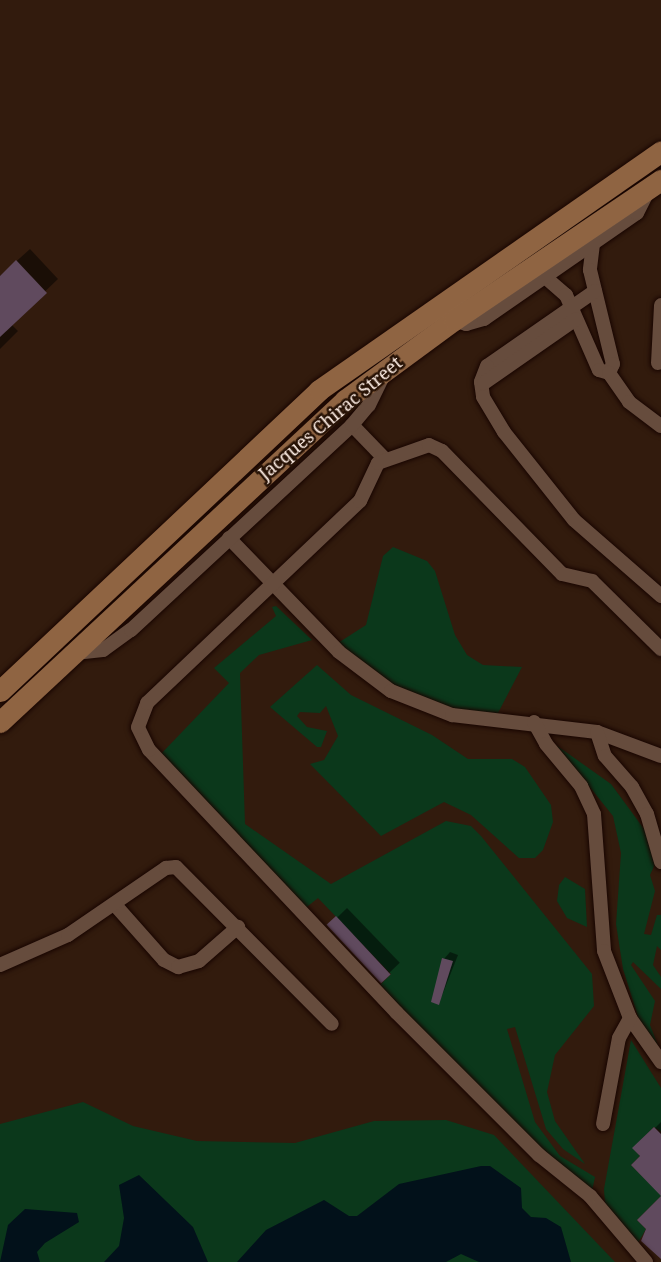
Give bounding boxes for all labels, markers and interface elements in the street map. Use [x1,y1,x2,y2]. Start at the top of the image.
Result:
street label: Jacques Chirac Street [254,352,406,484]

